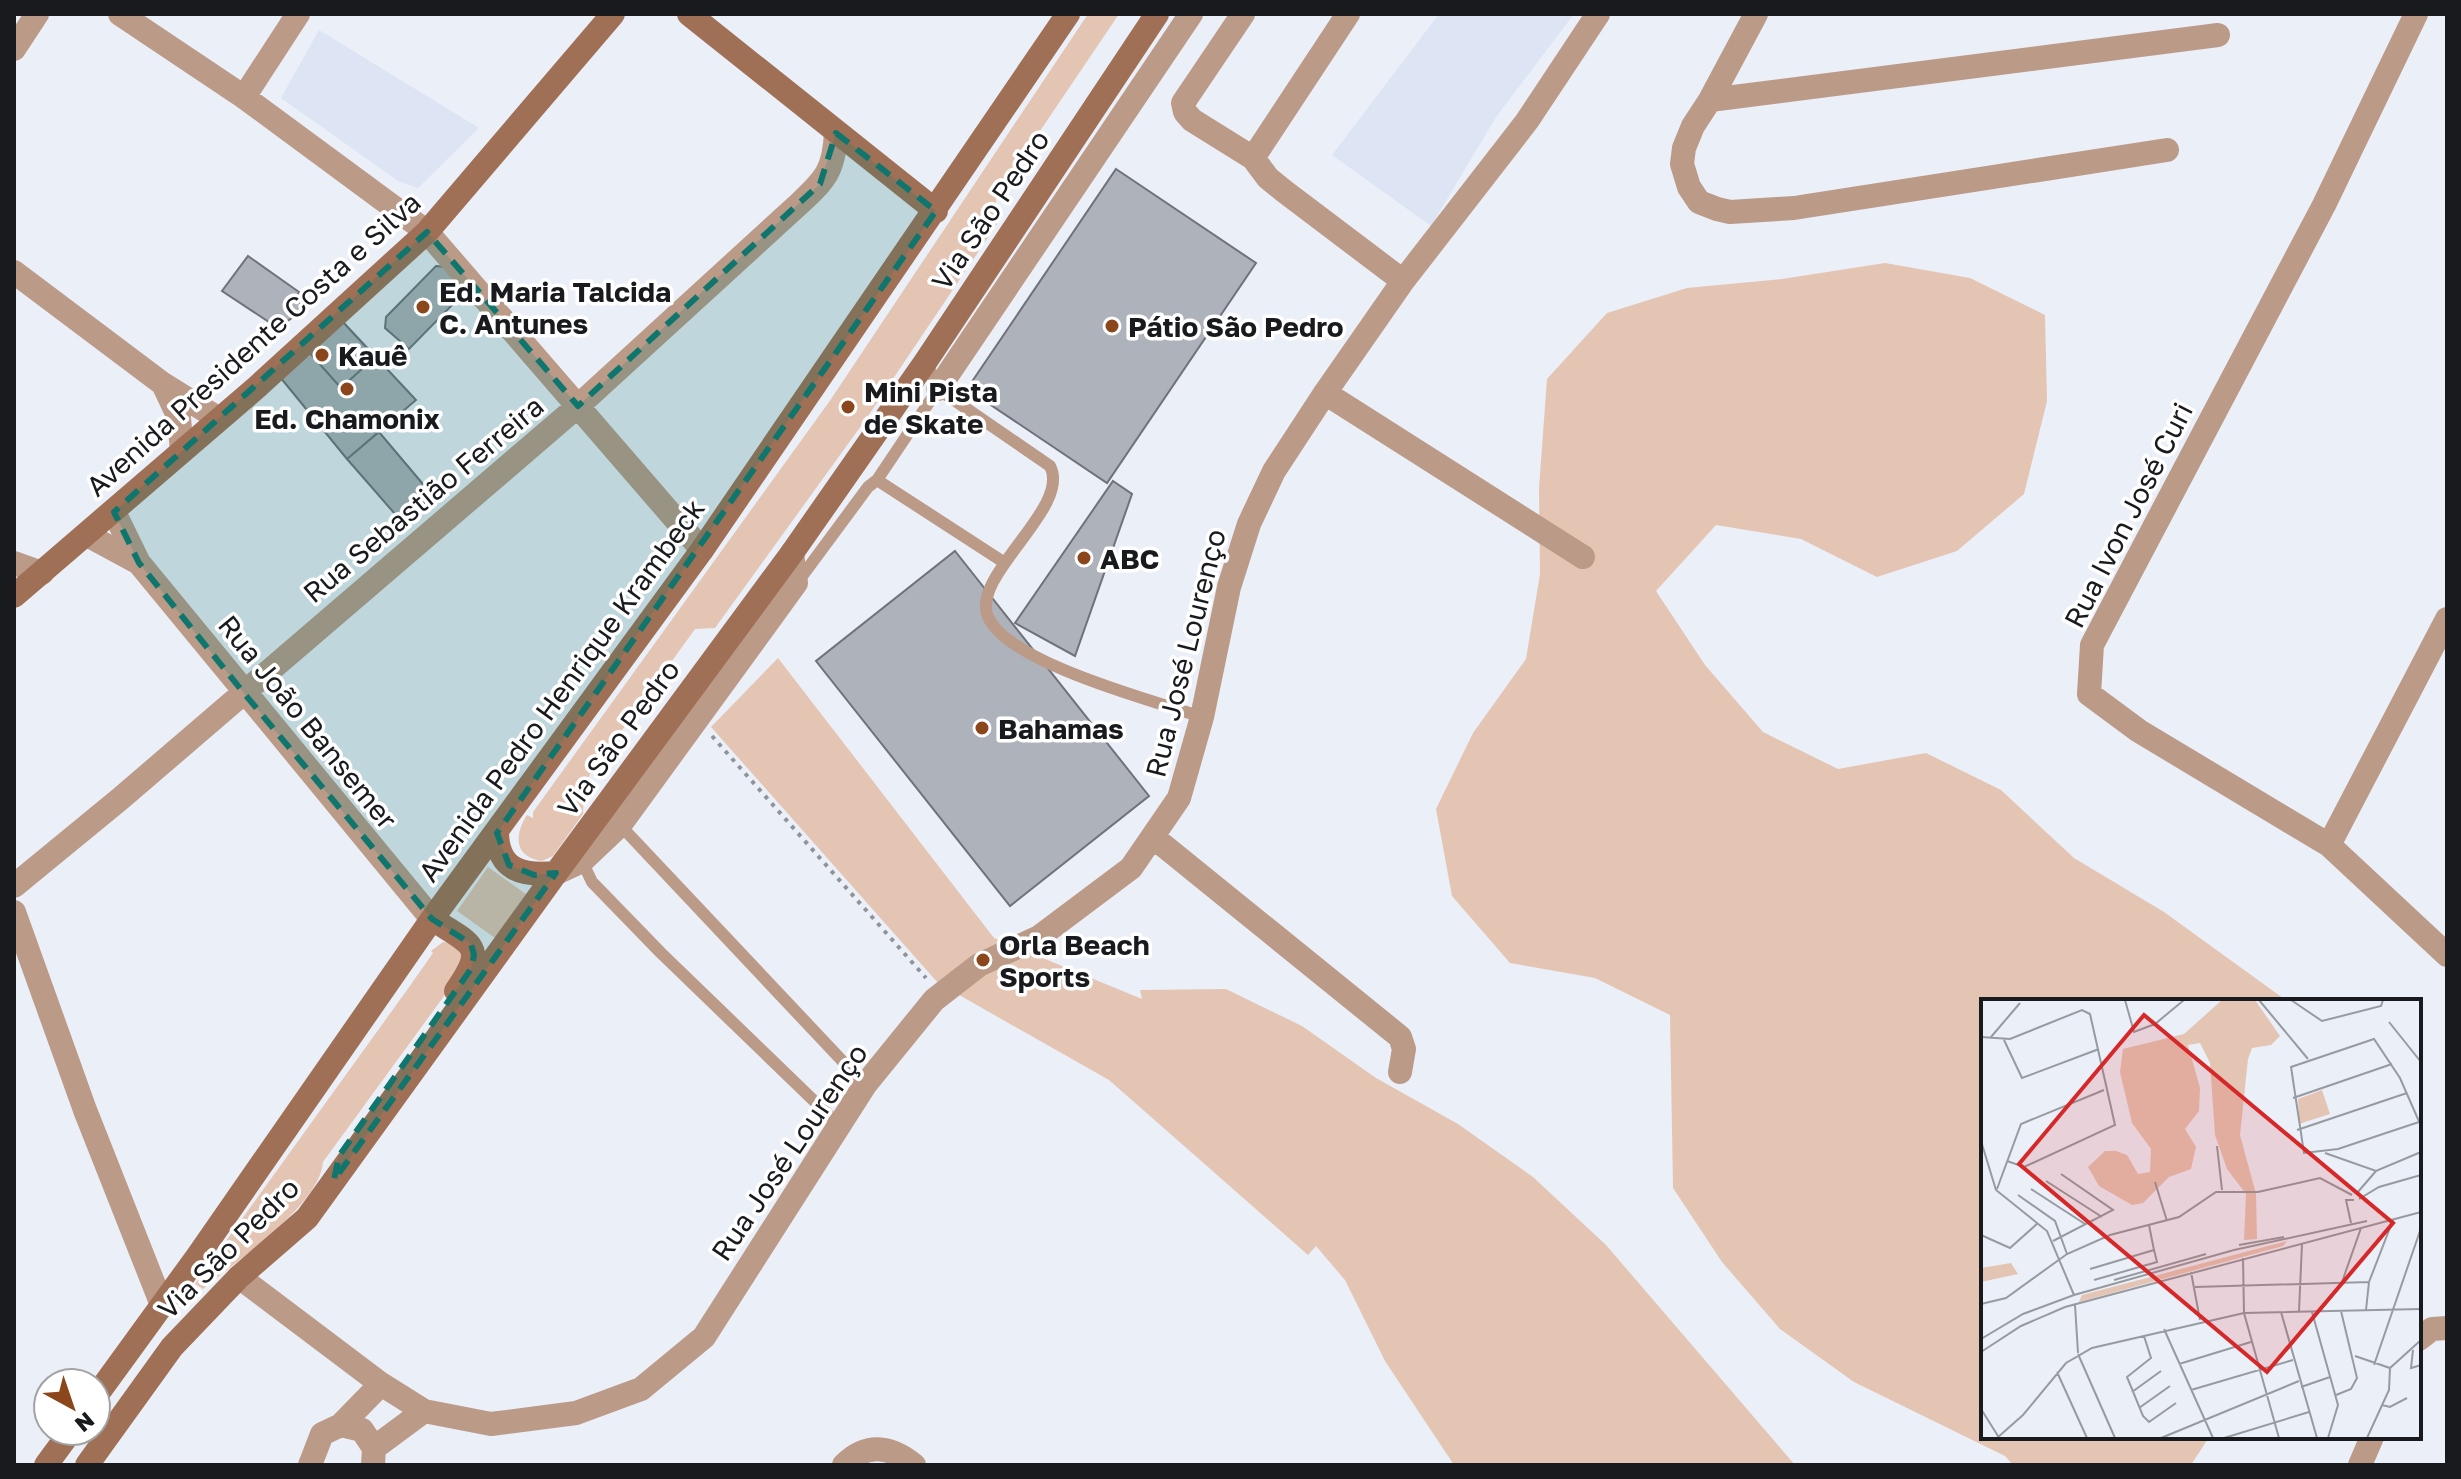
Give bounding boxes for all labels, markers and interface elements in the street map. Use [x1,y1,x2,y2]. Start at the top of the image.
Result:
street label: Via São Pedro [924,124,1056,296]
street label: Avenida Presidente Costa e Silva [79,185,427,503]
place label: Ed. Maria Talcida C. Antunes [439,275,671,340]
marker: Ed. Maria Talcida C. Antunes [414,298,432,316]
place label: Pátio São Pedro [1128,310,1344,343]
marker: Pátio São Pedro [1103,317,1121,335]
place label: Kauê [338,339,407,372]
marker: Kauê [313,346,331,364]
place label: Mini Pista de Skate [864,375,998,440]
marker: Ed. Chamonix [338,380,356,398]
street label: Rua Sebastião Ferreira [296,389,550,609]
street label: Rua Ivon José Curi [2057,397,2199,633]
marker: Mini Pista de Skate [839,398,857,416]
place label: Ed. Chamonix [254,402,440,435]
street label: Avenida Pedro Henrique Krambeck [411,492,711,888]
street label: Rua José Lourenço [1138,526,1232,780]
place label: ABC [1100,542,1159,575]
marker: ABC [1075,549,1093,567]
street label: Rua João Bansemer [212,609,404,835]
street label: Via São Pedro [550,653,686,823]
place label: Bahamas [998,712,1124,745]
marker: Bahamas [973,719,991,737]
place label: Orla Beach Sports [999,928,1150,993]
marker: Orla Beach Sports [974,951,992,969]
inset map [1981,999,2421,1439]
street label: Rua José Lourenço [704,1037,874,1267]
street label: Via São Pedro [151,1171,305,1325]
north arrow [32,1367,112,1447]
text: N [70,1407,100,1438]

